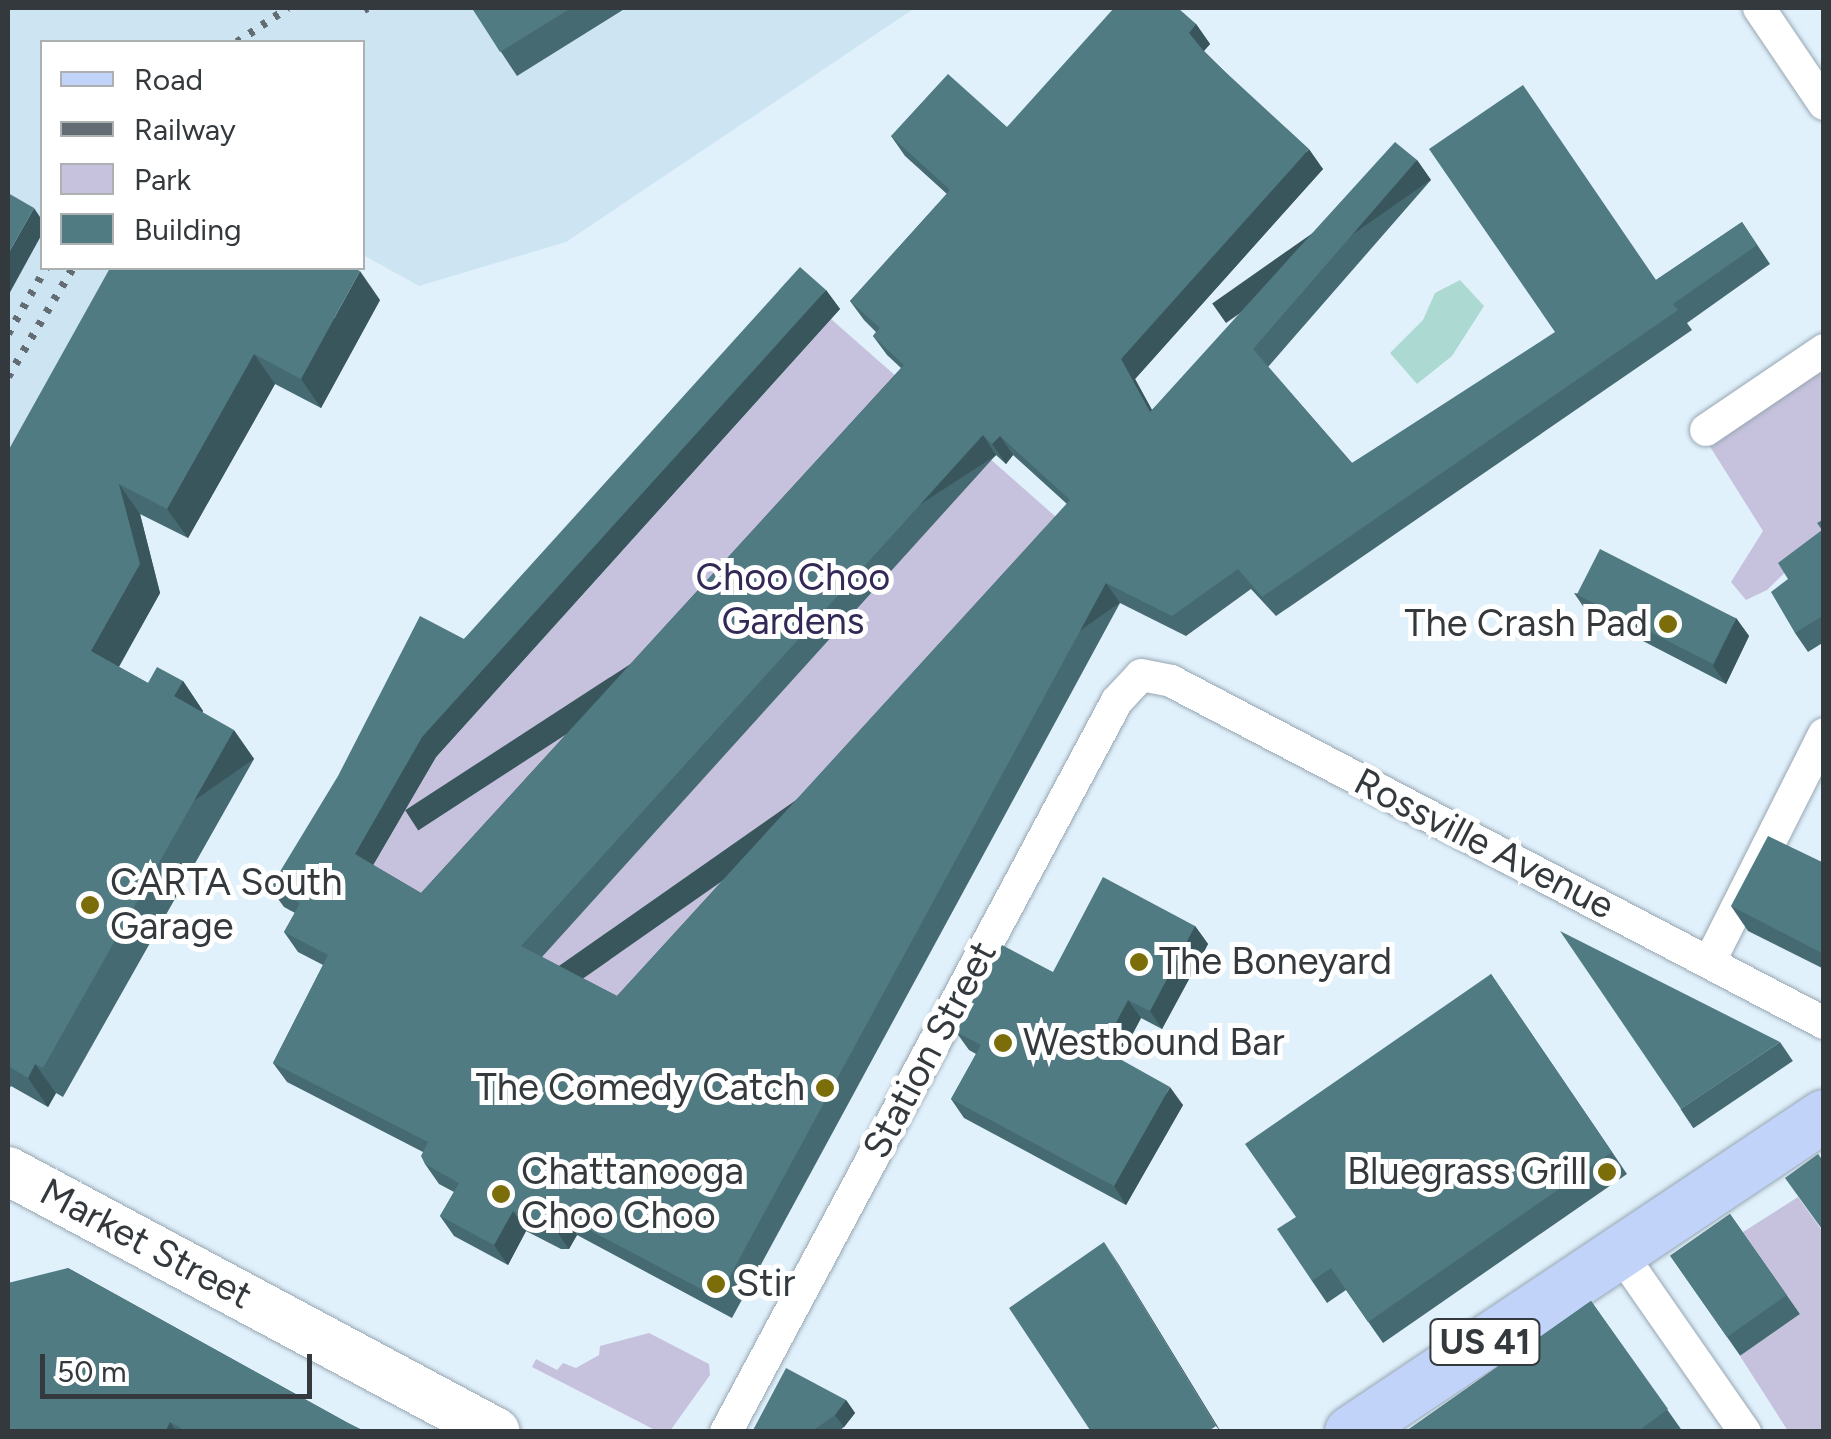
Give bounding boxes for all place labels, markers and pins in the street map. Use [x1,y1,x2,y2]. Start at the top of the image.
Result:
place label: The Crash Pad [1404,601,1648,647]
marker: The Crash Pad [1657,613,1679,635]
place label: CARTA South Garage [110,860,342,949]
marker: CARTA South Garage [79,894,101,916]
place label: The Boneyard [1159,939,1392,985]
marker: The Boneyard [1128,951,1150,973]
place label: Westbound Bar [1023,1020,1285,1066]
marker: Westbound Bar [992,1032,1014,1054]
place label: The Comedy Catch [476,1065,805,1111]
marker: The Comedy Catch [814,1077,836,1099]
place label: Chattanooga Choo Choo [521,1149,744,1238]
place label: Bluegrass Grill [1347,1149,1587,1195]
marker: Bluegrass Grill [1596,1161,1618,1183]
marker: Chattanooga Choo Choo [490,1183,512,1205]
place label: Stir [736,1261,795,1307]
marker: Stir [705,1273,727,1295]

